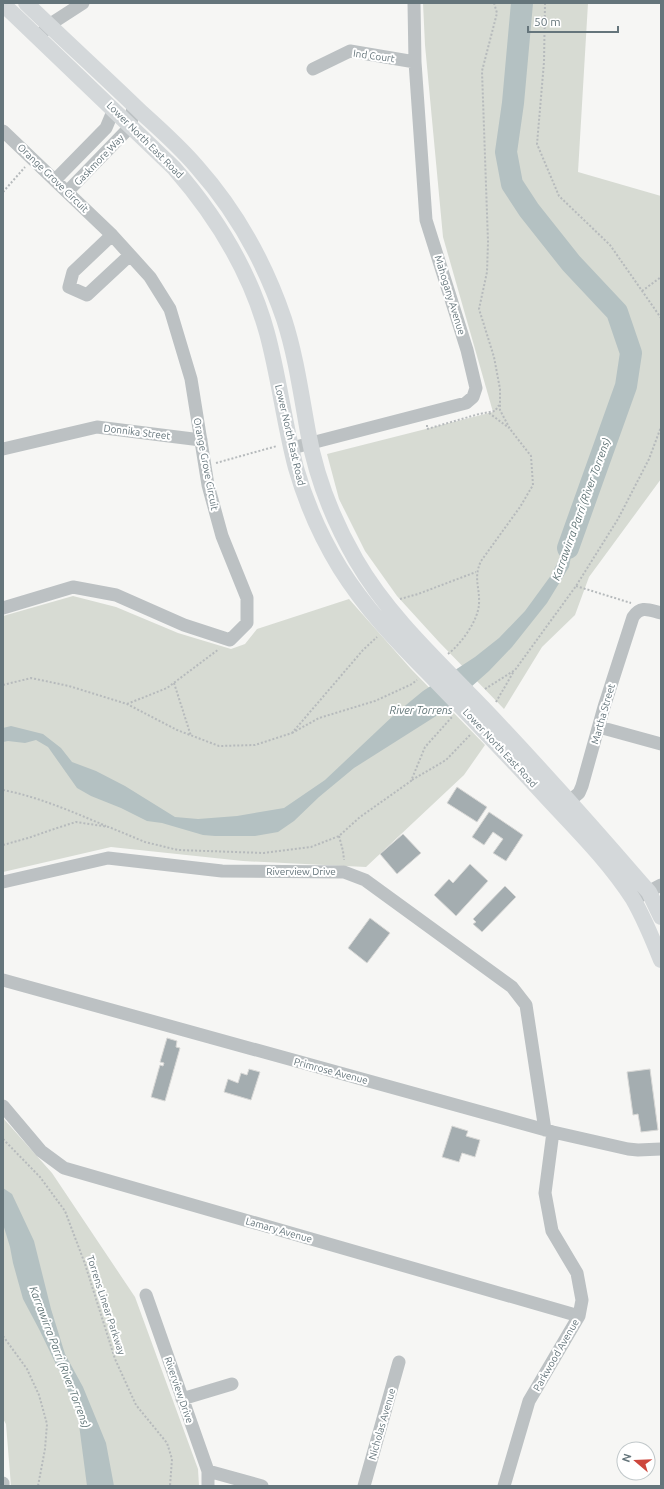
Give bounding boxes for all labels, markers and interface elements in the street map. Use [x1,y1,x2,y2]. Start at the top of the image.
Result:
scale bar [528,8,618,34]
text: 50 m [534,15,561,28]
street label: Ind Court [353,48,396,64]
street label: Lower North East Road [105,100,186,181]
street label: Gaskmore Way [72,132,126,188]
street label: Orange Grove Circuit [15,141,91,215]
street label: Mahogany Avenue [433,254,467,336]
street label: Lower North East Road [273,383,307,487]
street label: Orange Grove Circuit [192,417,220,511]
street label: Donnika Street [103,422,171,442]
water label: Karrawirra Parri (River Torrens) [550,436,613,582]
street label: Martha Street [589,682,617,746]
water label: River Torrens [390,704,453,716]
street label: Lower North East Road [461,706,539,790]
street label: Riverview Drive [266,866,336,877]
street label: Primrose Avenue [293,1056,369,1086]
street label: Lamary Avenue [244,1215,314,1245]
street label: Torrens Linear Parkway [85,1254,127,1356]
water label: Karrawirra Parri (River Torrens) [26,1285,93,1430]
street label: Parkwood Avenue [531,1317,581,1393]
street label: Riverview Drive [162,1355,196,1425]
street label: Nicholas Avenue [367,1387,397,1461]
north arrow [616,1441,656,1481]
text: N [620,1452,634,1464]

